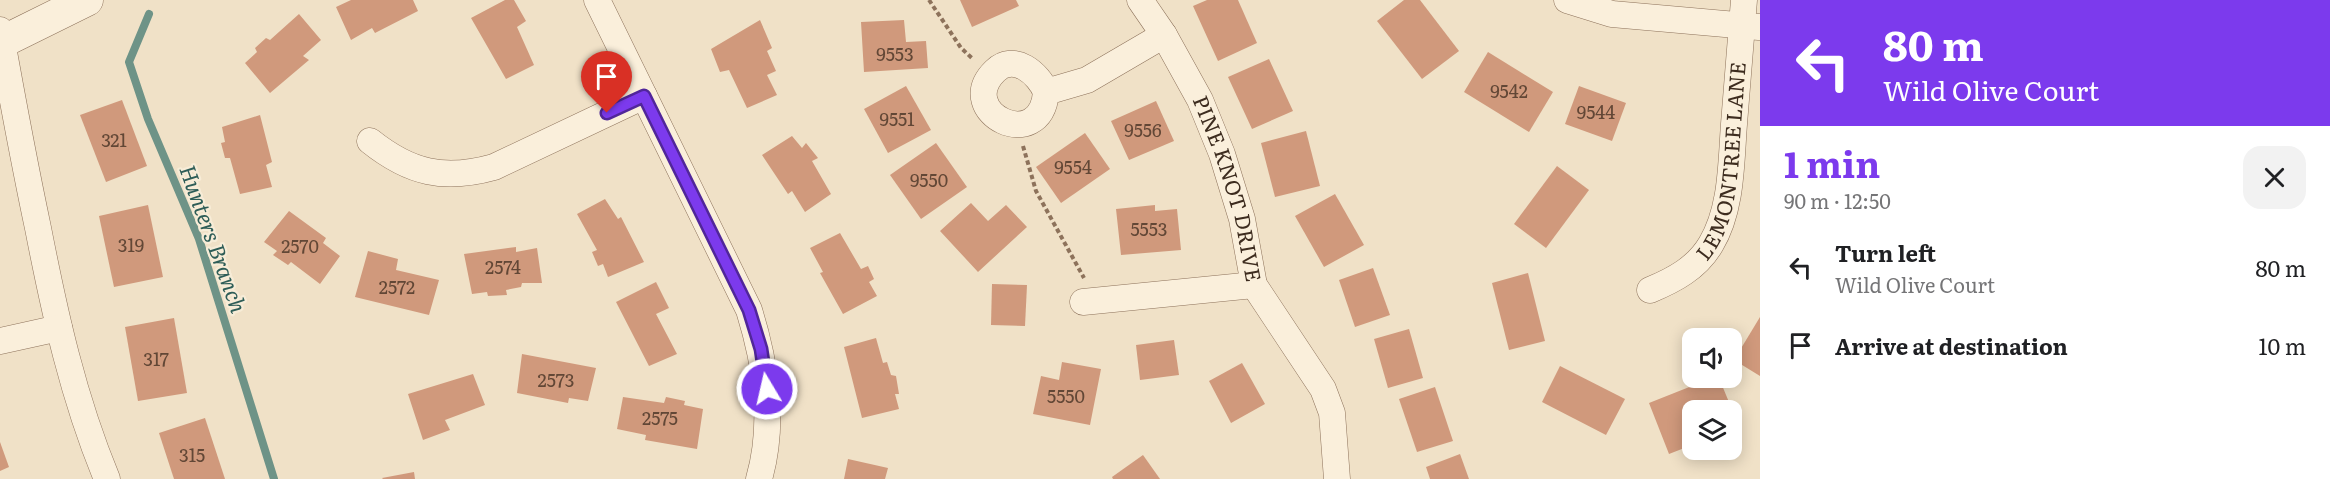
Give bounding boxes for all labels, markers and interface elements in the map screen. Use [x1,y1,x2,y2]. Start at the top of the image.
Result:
text: 80 m [1883,12,1984,74]
icon: left [1784,24,1862,102]
house number: 9553 [876,40,914,67]
pin [581,51,632,113]
icon: arrive [590,60,623,93]
street label: LEMONTREE LANE [1687,61,1752,266]
text: Wild Olive Court [1883,69,2099,109]
house number: 9542 [1490,77,1528,104]
street label: PINE KNOT DRIVE [1187,90,1271,284]
house number: 9544 [1577,98,1615,125]
house number: 9551 [879,105,915,132]
house number: 9556 [1124,116,1162,143]
house number: 321 [101,126,127,153]
text: 1 min [1784,136,1880,189]
button: close [2243,146,2306,209]
house number: 9554 [1054,153,1092,180]
water label: Hunters Branch [172,160,256,317]
house number: 9550 [910,166,948,193]
text: 90 m · 12:50 [1784,185,1891,215]
house number: 5553 [1130,215,1168,242]
house number: 319 [118,231,144,258]
house number: 2570 [281,232,319,259]
text: Turn left [1835,236,1936,269]
icon: left [1784,251,1817,284]
text: 80 m [2255,251,2306,284]
house number: 2574 [485,253,521,280]
text: Wild Olive Court [1835,269,1995,299]
house number: 2572 [379,273,415,300]
map controls [1682,328,1742,460]
button: sound [1682,328,1742,388]
icon: arrive [1784,329,1817,362]
text: Arrive at destination [1835,329,2068,362]
text: 10 m [2259,329,2306,362]
house number: 317 [143,345,169,372]
position arrow [735,357,799,421]
house number: 2573 [538,366,574,393]
house number: 5550 [1047,382,1085,409]
button: layers [1682,400,1742,460]
house number: 2575 [642,404,678,431]
house number: 315 [179,441,205,468]

